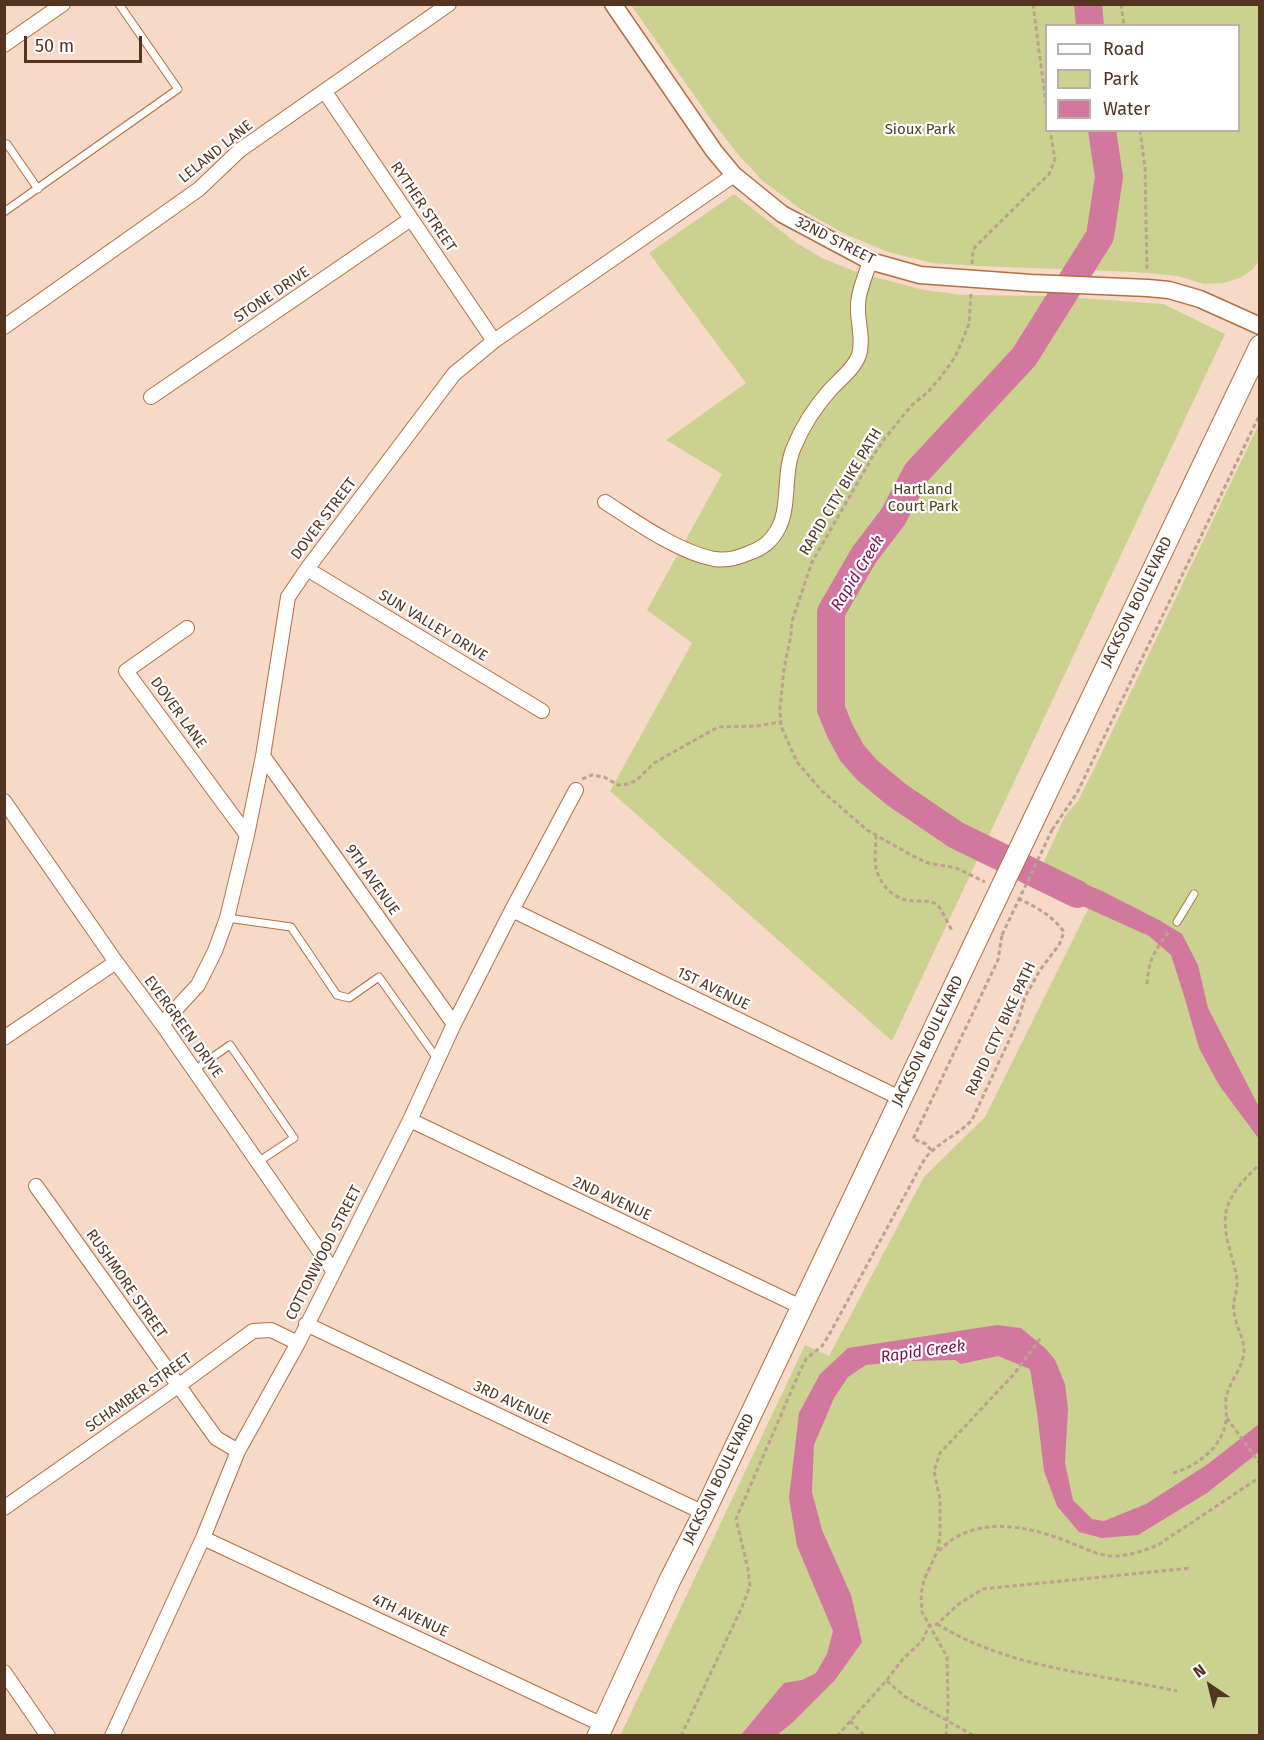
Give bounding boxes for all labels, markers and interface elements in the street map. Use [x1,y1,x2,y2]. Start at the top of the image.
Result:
scale bar [27,24,146,62]
legend [1045,24,1240,132]
text: 50 m [35,35,74,57]
text: Road [1103,38,1145,60]
text: Park [1103,68,1138,90]
text: Water [1103,98,1150,120]
street label: LELAND LANE [175,117,257,187]
park label: Sioux Park [885,121,955,139]
street label: RYTHER STREET [386,159,460,255]
street label: 32ND STREET [792,213,878,269]
street label: STONE DRIVE [231,263,313,327]
street label: RAPID CITY BIKE PATH [796,425,886,559]
street label: DOVER STREET [287,475,361,563]
park label: Hartland Court Park [888,481,958,516]
water label: Rapid Creek [827,532,889,614]
street label: JACKSON BOULEVARD [1098,534,1176,670]
street label: SUN VALLEY DRIVE [375,586,491,666]
street label: DOVER LANE [146,674,210,752]
street label: 9TH AVENUE [341,841,403,919]
street label: RAPID CITY BIKE PATH [962,959,1040,1099]
street label: 1ST AVENUE [674,964,752,1014]
street label: EVERGREEN DRIVE [140,972,226,1082]
street label: JACKSON BOULEVARD [889,973,967,1109]
street label: 2ND AVENUE [570,1173,654,1225]
street label: COTTONWOOD STREET [282,1183,366,1323]
street label: RUSHMORE STREET [82,1226,170,1342]
water label: Rapid Creek [880,1337,966,1367]
street label: SCHAMBER STREET [82,1350,196,1436]
street label: 3RD AVENUE [471,1377,553,1429]
street label: JACKSON BOULEVARD [680,1411,758,1547]
street label: 4TH AVENUE [369,1590,451,1642]
north arrow [1180,1656,1240,1716]
text: N [1190,1660,1209,1682]

